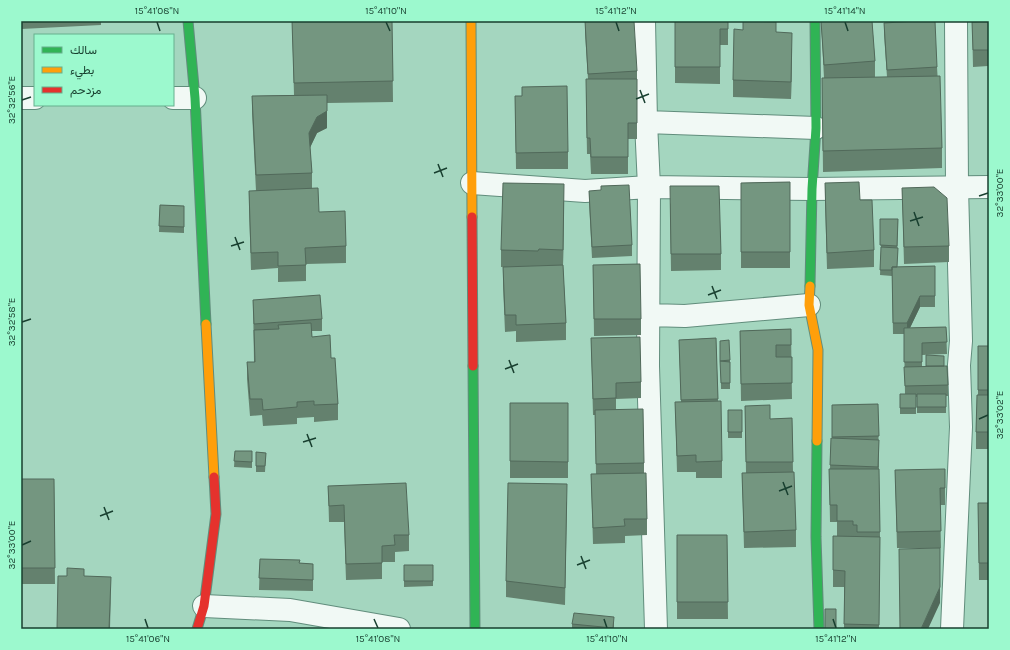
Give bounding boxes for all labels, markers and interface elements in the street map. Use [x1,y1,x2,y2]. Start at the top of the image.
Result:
text: 15°41'08"N [135,5,179,17]
text: 15°41'10"N [365,5,407,17]
text: 15°41'12"N [595,5,637,17]
text: 15°41'14"N [824,5,866,17]
legend [34,34,174,106]
text: سالك [70,43,97,57]
text: بطيء [70,63,94,80]
text: 32°32'56"E [6,76,18,124]
text: مزدحم [70,83,101,98]
text: 32°33'00"E [994,169,1006,217]
text: 32°32'58"E [6,298,18,346]
text: 32°33'02"E [994,391,1006,439]
text: 32°33'00"E [6,521,18,569]
text: 15°41'06"N [126,633,170,645]
text: 15°41'08"N [356,633,400,645]
text: 15°41'10"N [586,633,628,645]
text: 15°41'12"N [815,633,857,645]

